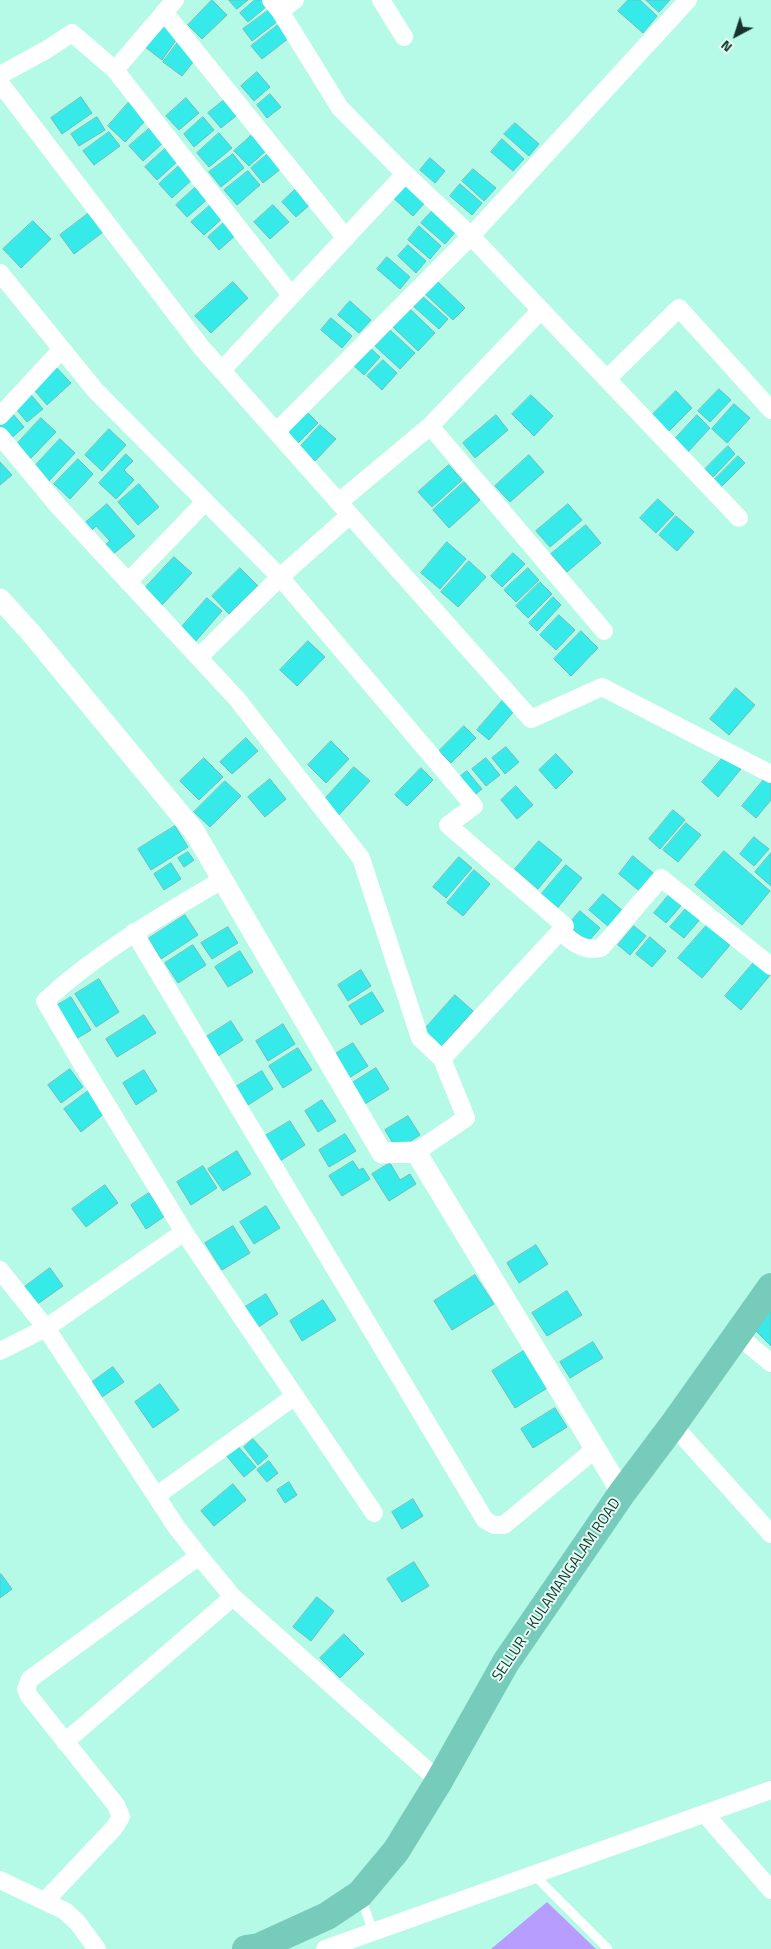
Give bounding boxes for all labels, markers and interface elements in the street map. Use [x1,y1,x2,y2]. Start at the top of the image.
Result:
north arrow [711,10,761,60]
text: N [716,36,737,58]
street label: SELLUR - KULAMANGALAM ROAD [489,1495,625,1685]

